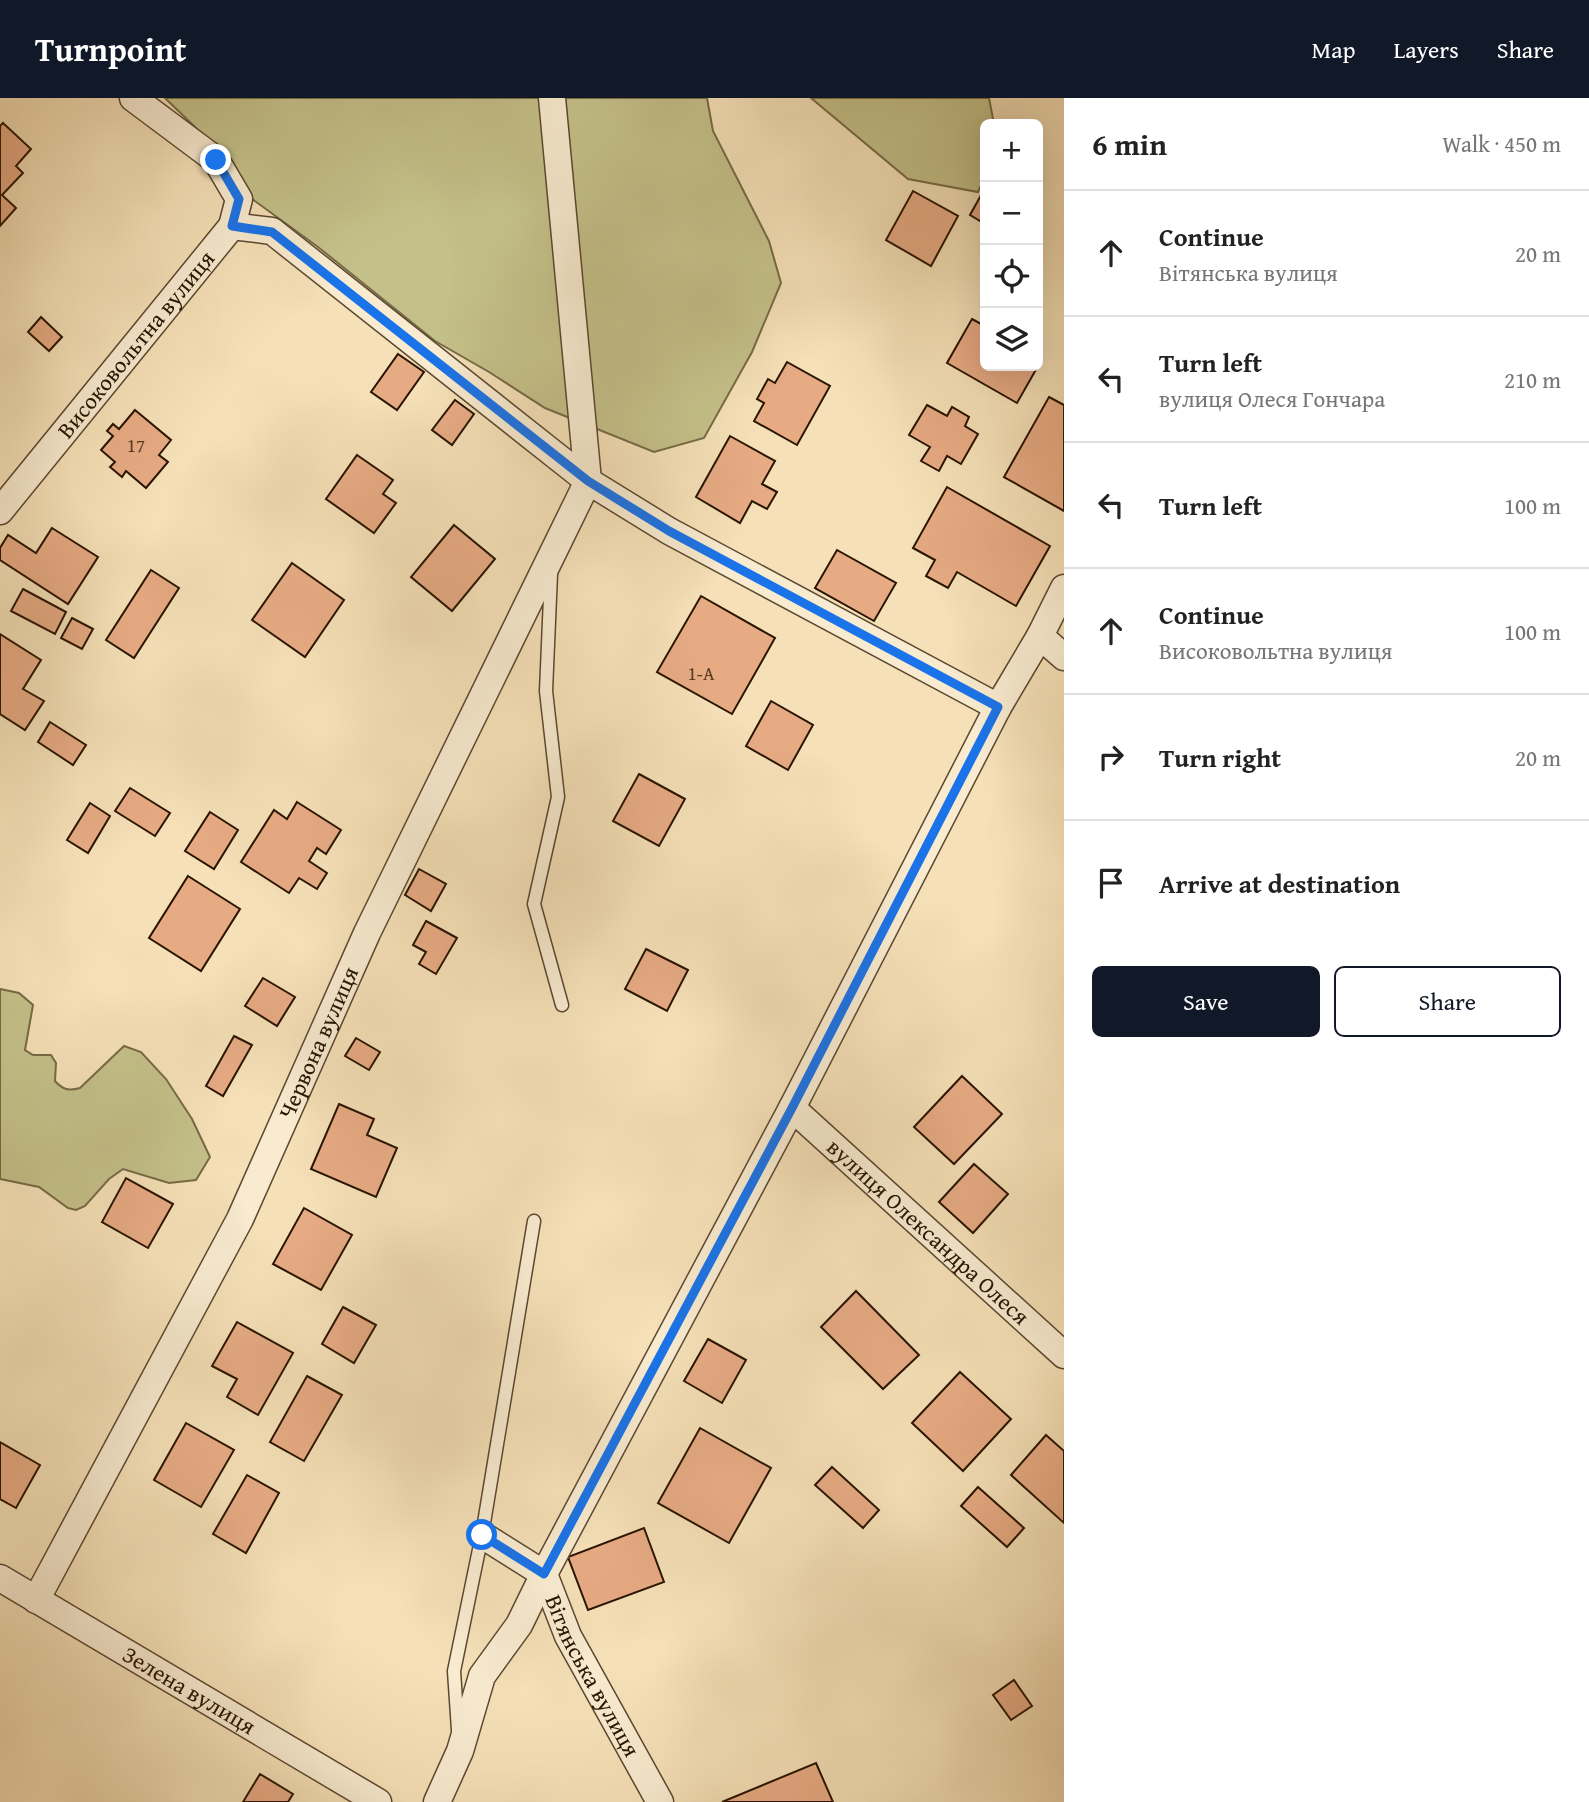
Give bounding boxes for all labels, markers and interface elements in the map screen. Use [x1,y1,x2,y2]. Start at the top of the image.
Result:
text: Turnpoint [35,25,187,73]
text: Map [1312,32,1355,67]
text: Layers [1393,32,1459,67]
text: Share [1497,32,1554,67]
map controls [980,119,1043,371]
button: + [980,119,1043,182]
text: 6 min [1092,122,1167,166]
text: Walk · 450 m [1442,127,1561,160]
route end [200,144,231,175]
button: − [980,182,1043,245]
text: Continue [1159,217,1264,256]
icon: ahead [1092,234,1130,272]
text: 20 m [1515,237,1561,270]
street label: Високовольтна вулиця [49,243,222,445]
button: locate [980,245,1043,308]
text: Вітянська вулиця [1159,256,1338,289]
button: layers [980,308,1043,371]
text: Turn left [1159,343,1262,382]
icon: left [1092,360,1130,398]
text: 210 m [1504,363,1561,396]
text: вулиця Олеся Гончара [1159,382,1385,415]
house number: 17 [127,431,145,459]
icon: left [1092,486,1130,524]
text: Turn left [1159,486,1262,525]
text: 100 m [1504,489,1561,522]
text: Continue [1159,595,1264,634]
icon: ahead [1092,612,1130,650]
text: 100 m [1504,615,1561,648]
text: Високовольтна вулиця [1159,634,1392,667]
house number: 1-А [687,659,715,687]
icon: right [1092,738,1130,776]
text: Turn right [1159,738,1281,777]
text: 20 m [1515,741,1561,774]
icon: arrive [1092,864,1130,902]
text: Arrive at destination [1159,864,1400,903]
street label: Червона вулиця [269,961,366,1124]
button: Save [1092,966,1320,1037]
button: Share [1334,966,1561,1037]
street label: вулиця Олександра Олеся [820,1131,1037,1332]
route start [466,1519,497,1550]
street label: Вітянська вулиця [538,1590,649,1763]
street label: Зелена вулиця [117,1637,263,1742]

